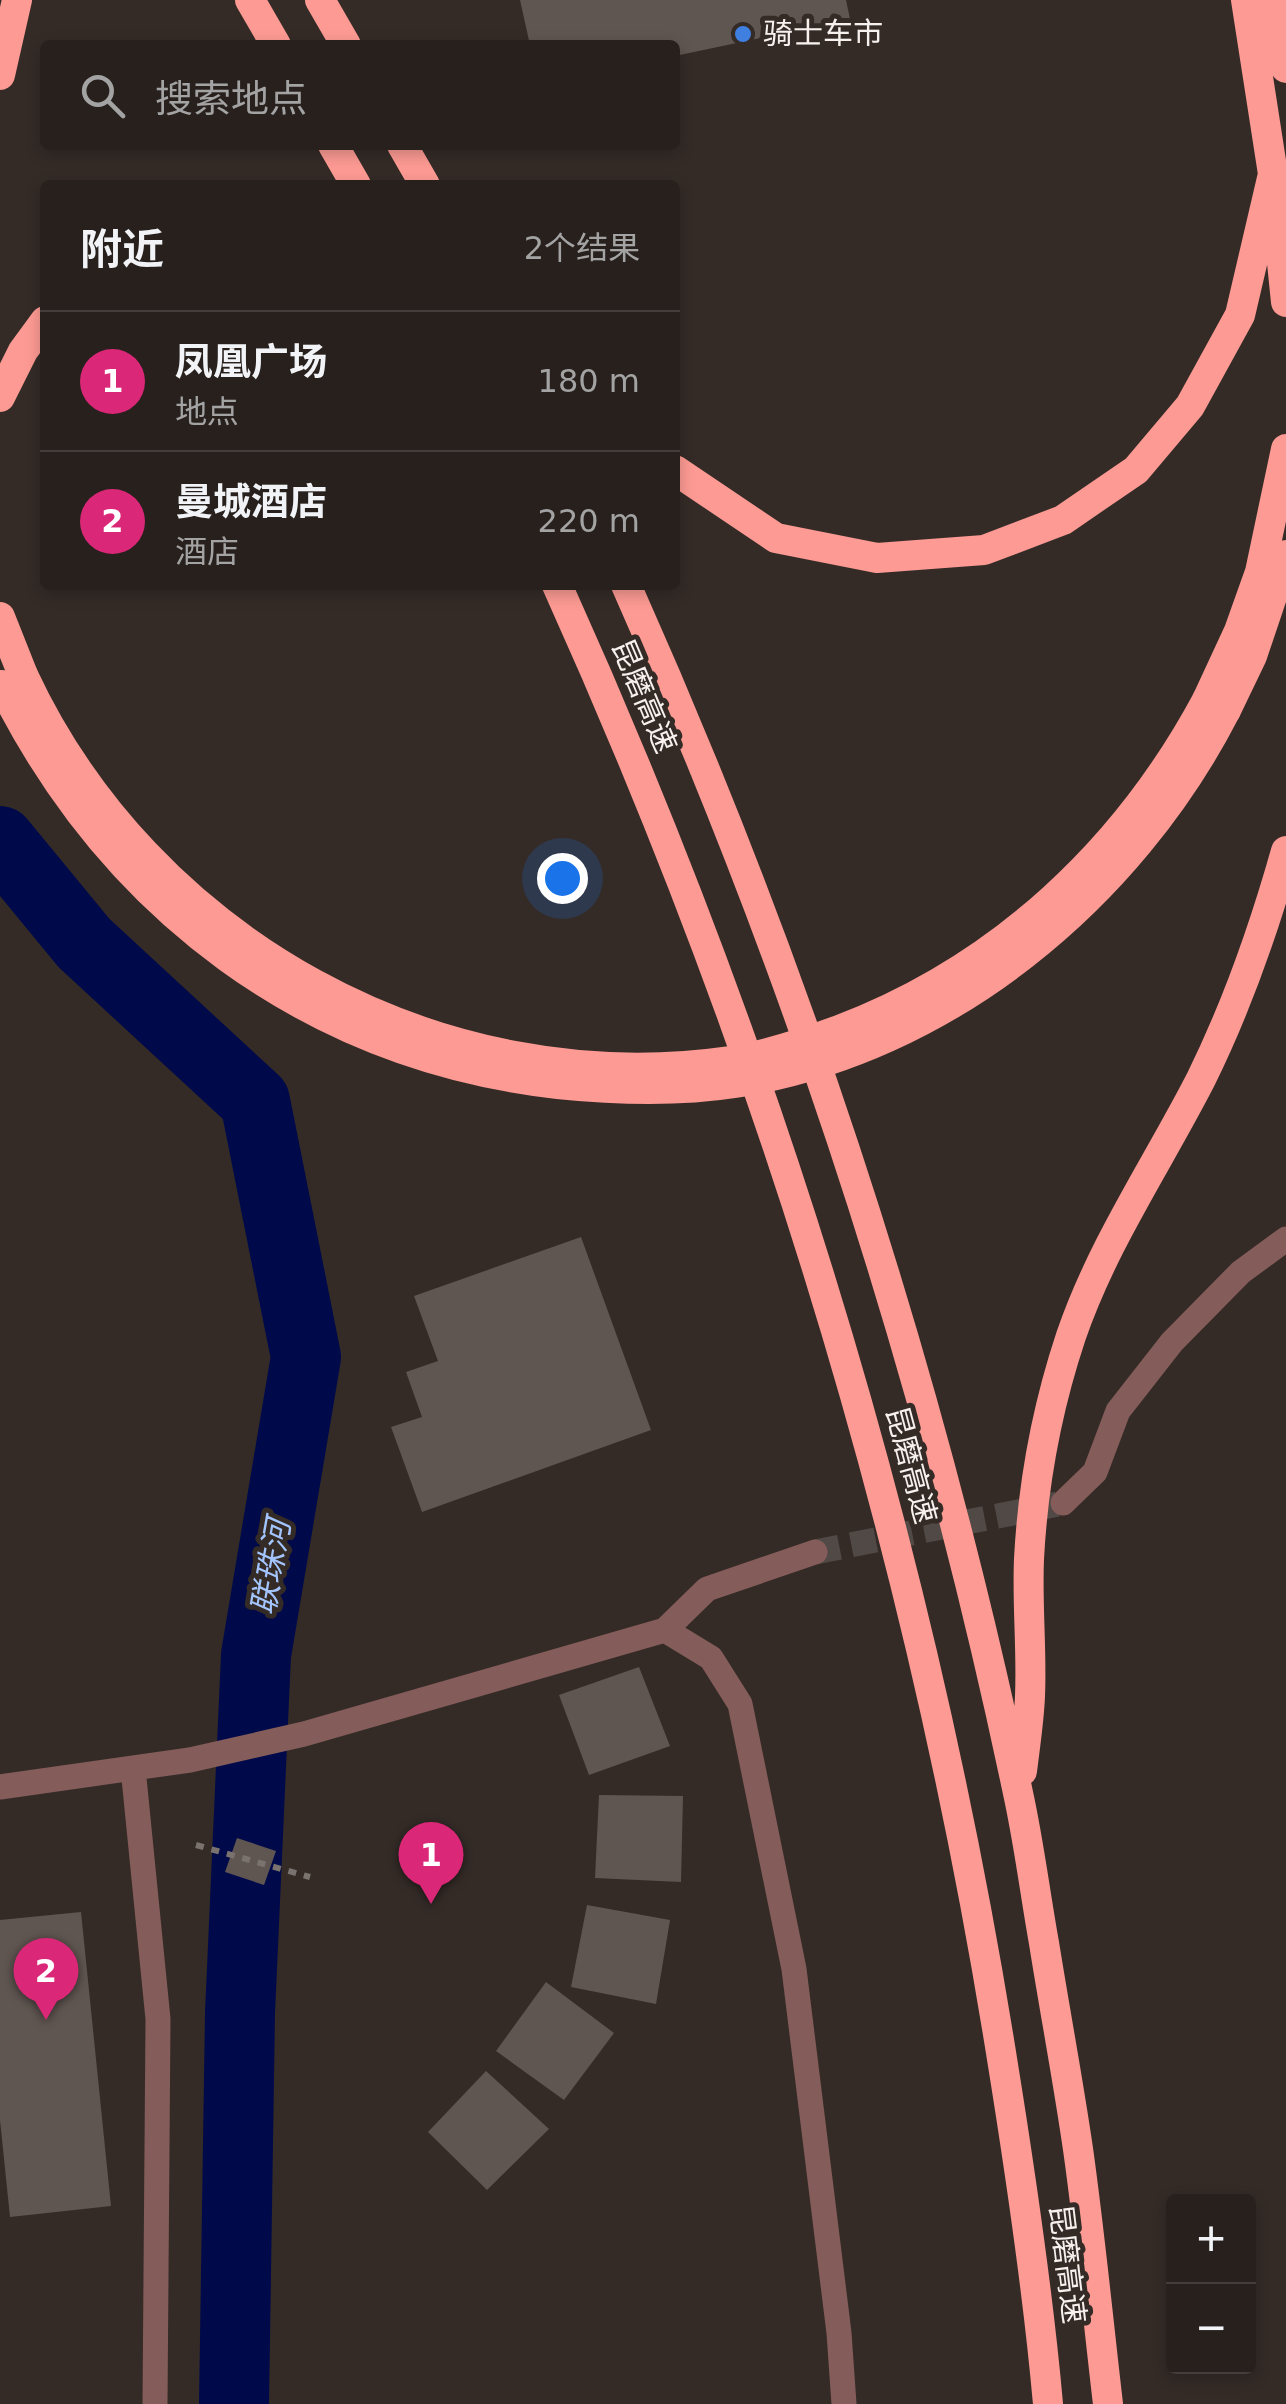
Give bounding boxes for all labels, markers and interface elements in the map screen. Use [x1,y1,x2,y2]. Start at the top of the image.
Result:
place label: 骑士车市 [763,16,883,51]
marker: 骑士车市 [732,23,754,45]
search box [40,40,680,150]
icon: search [75,68,130,123]
text: 搜索地点 [155,77,307,121]
text: 附近 [80,225,164,274]
text: 2个结果 [524,229,640,267]
text: 凤凰广场 [175,340,327,384]
text: 1 [101,362,124,400]
text: 180 m [538,362,640,400]
text: 地点 [175,393,239,431]
text: 曼城酒店 [175,480,327,524]
text: 2 [101,502,124,540]
text: 220 m [538,502,640,540]
text: 酒店 [175,533,239,571]
street label: 昆磨高速 [605,634,684,758]
your location [537,853,588,904]
street label: 昆磨高速 [879,1402,944,1527]
water label: 联珠河 [244,1511,299,1618]
pin: 1 [398,1822,464,1904]
pin: 2 [13,1938,78,2020]
map controls [1166,2194,1256,2374]
button: + [1166,2194,1256,2284]
street label: 昆磨高速 [1043,2202,1092,2326]
button: − [1166,2284,1256,2374]

